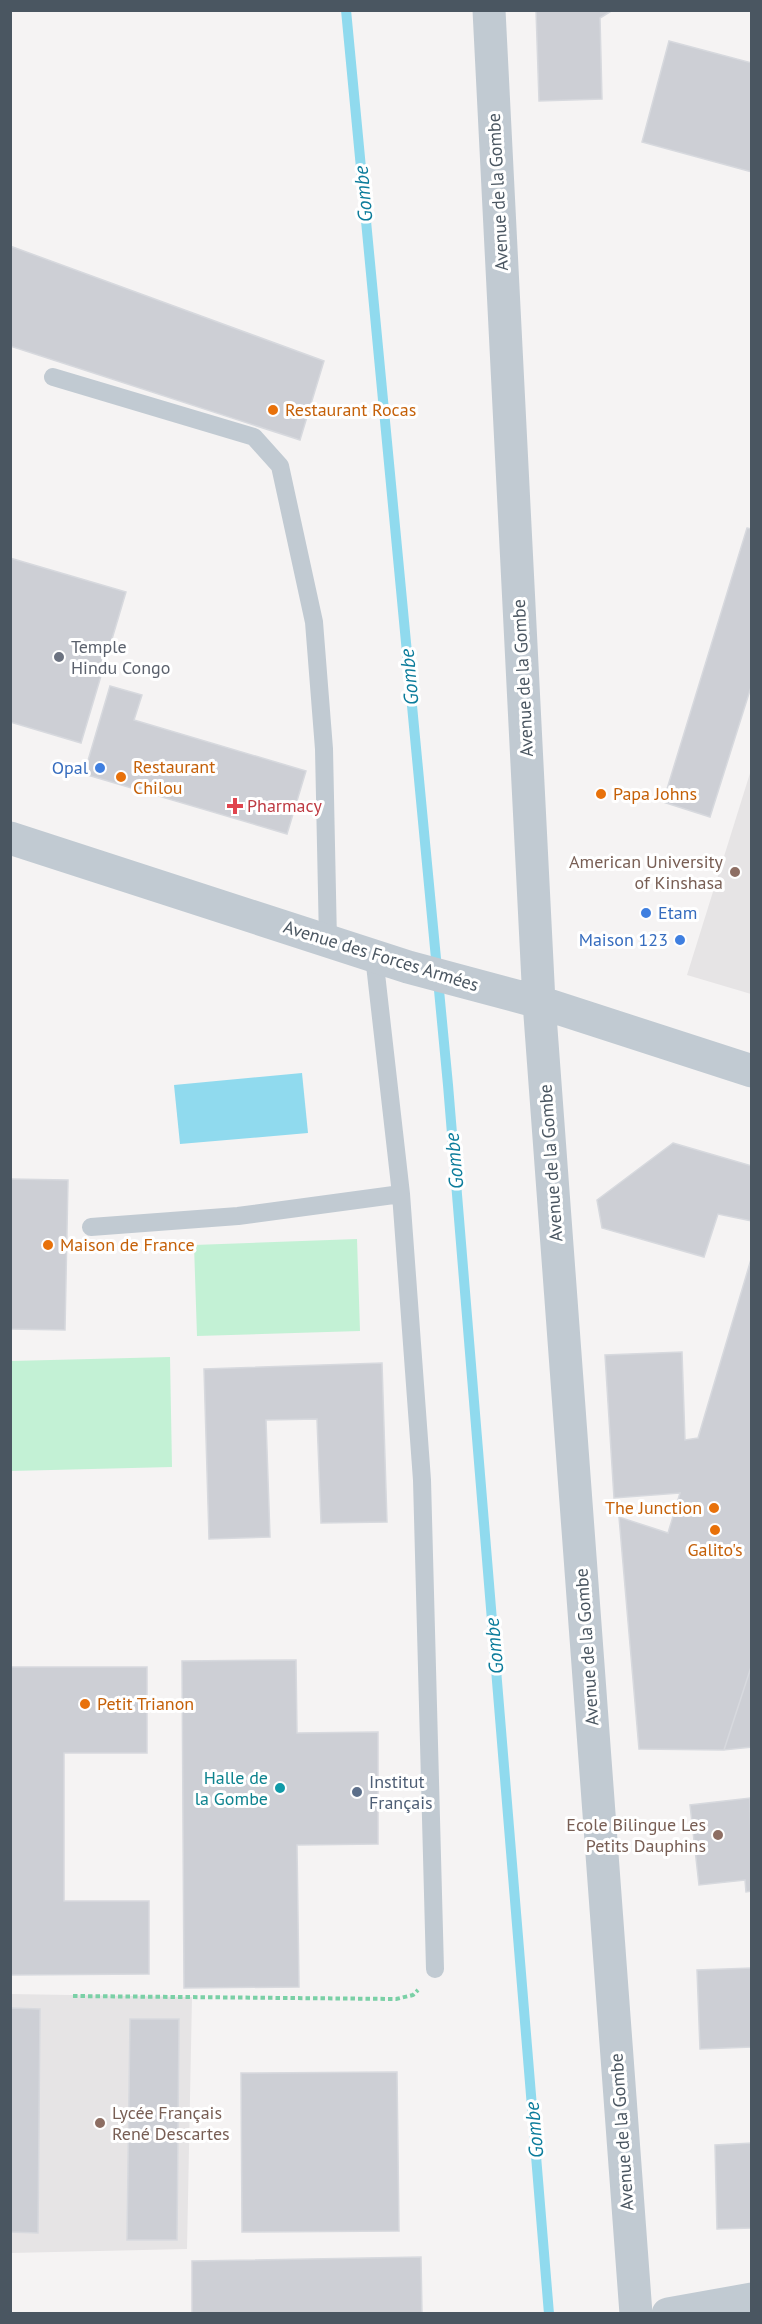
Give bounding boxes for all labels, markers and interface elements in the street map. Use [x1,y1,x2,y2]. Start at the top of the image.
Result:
street label: Avenue de la Gombe [482,113,513,271]
water label: Gombe [348,164,378,223]
place label: Restaurant Rocas [285,398,416,421]
marker: Restaurant Rocas [266,403,280,417]
street label: Avenue de la Gombe [507,599,538,757]
place label: Temple Hindu Congo [71,635,170,679]
water label: Gombe [394,647,424,706]
marker: Temple Hindu Congo [52,650,66,664]
place label: Restaurant Chilou [133,755,215,799]
place label: Opal [52,756,89,779]
marker: Opal [93,761,107,775]
marker: Restaurant Chilou [114,770,128,784]
place label: Papa Johns [613,782,697,805]
marker: Papa Johns [594,787,608,801]
place label: Pharmacy [247,794,322,817]
marker: Pharmacy [228,799,242,813]
place label: American University of Kinshasa [569,850,724,894]
marker: American University of Kinshasa [728,865,742,879]
place label: Etam [658,901,697,924]
marker: Etam [639,906,653,920]
street label: Avenue des Forces Armées [281,915,482,996]
place label: Maison 123 [579,928,668,951]
marker: Maison 123 [673,933,687,947]
street label: Avenue de la Gombe [534,1084,567,1243]
water label: Gombe [439,1131,469,1190]
place label: Maison de France [60,1233,195,1256]
marker: Maison de France [41,1238,55,1252]
place label: The Junction [605,1496,702,1519]
marker: The Junction [707,1501,721,1515]
marker: Galito's [708,1523,722,1537]
place label: Galito's [687,1538,743,1561]
street label: Avenue de la Gombe [570,1568,603,1727]
water label: Gombe [479,1616,509,1675]
place label: Petit Trianon [97,1692,194,1715]
marker: Petit Trianon [78,1697,92,1711]
place label: Halle de la Gombe [195,1766,268,1810]
place label: Institut Français [369,1770,433,1814]
marker: Halle de la Gombe [273,1781,287,1795]
marker: Institut Français [350,1785,364,1799]
place label: Ecole Bilingue Les Petits Dauphins [566,1813,706,1857]
marker: Ecole Bilingue Les Petits Dauphins [711,1828,725,1842]
street label: Avenue de la Gombe [605,2053,638,2212]
water label: Gombe [519,2100,549,2159]
place label: Lycée Français René Descartes [112,2101,230,2145]
marker: Lycée Français René Descartes [93,2116,107,2130]

